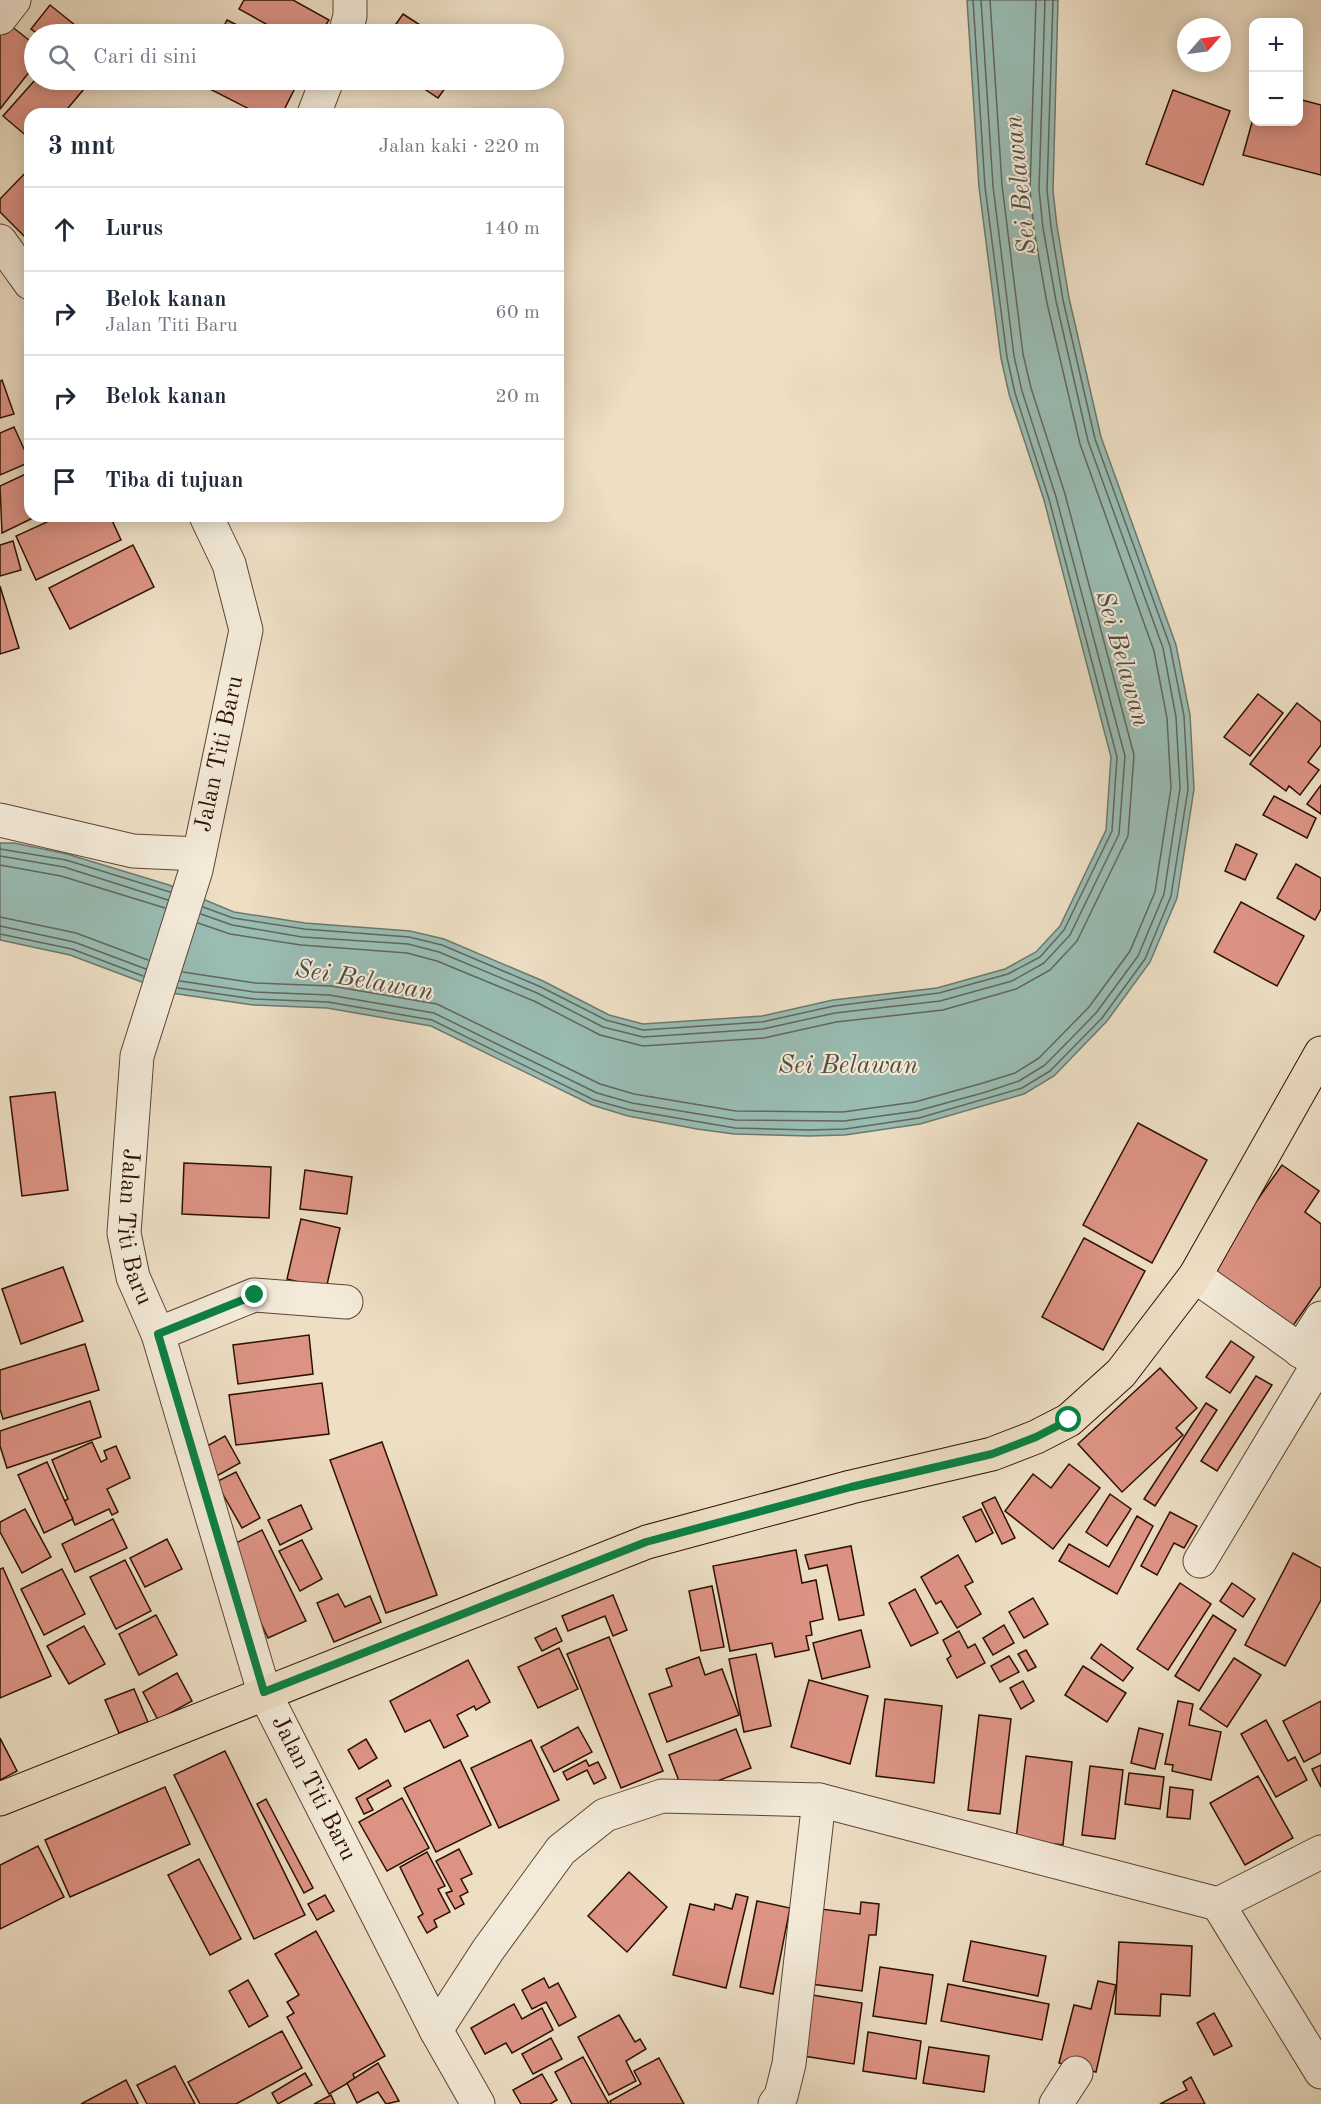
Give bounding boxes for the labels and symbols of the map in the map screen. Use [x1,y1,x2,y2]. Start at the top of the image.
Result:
north arrow [1177,18,1231,72]
water label: Sei Belawan [1001,114,1041,256]
water label: Sei Belawan [1090,588,1154,730]
street label: Jalan Titi Baru [192,674,248,834]
water label: Sei Belawan [293,956,435,1006]
water label: Sei Belawan [778,1053,918,1079]
street label: Jalan Titi Baru [112,1148,156,1309]
route end [241,1281,267,1307]
route start [1055,1406,1081,1432]
street label: Jalan Titi Baru [266,1712,360,1865]

